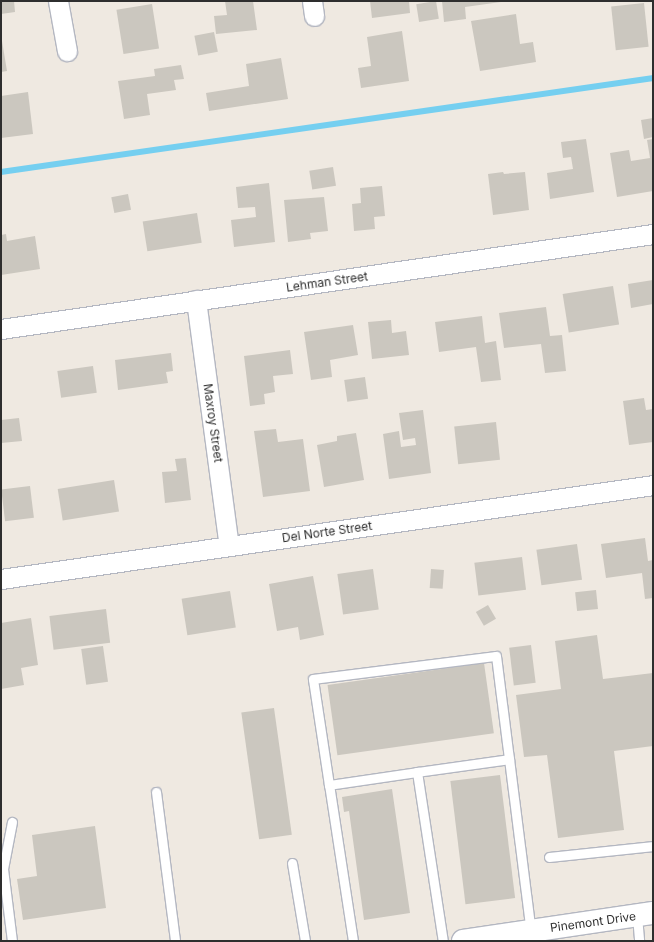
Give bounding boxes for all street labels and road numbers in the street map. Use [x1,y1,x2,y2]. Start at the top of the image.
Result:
street label: Lehman Street [285,269,369,295]
street label: Maxroy Street [200,383,226,463]
street label: Del Norte Street [281,519,373,545]
street label: Pinemont Drive [549,909,637,935]

